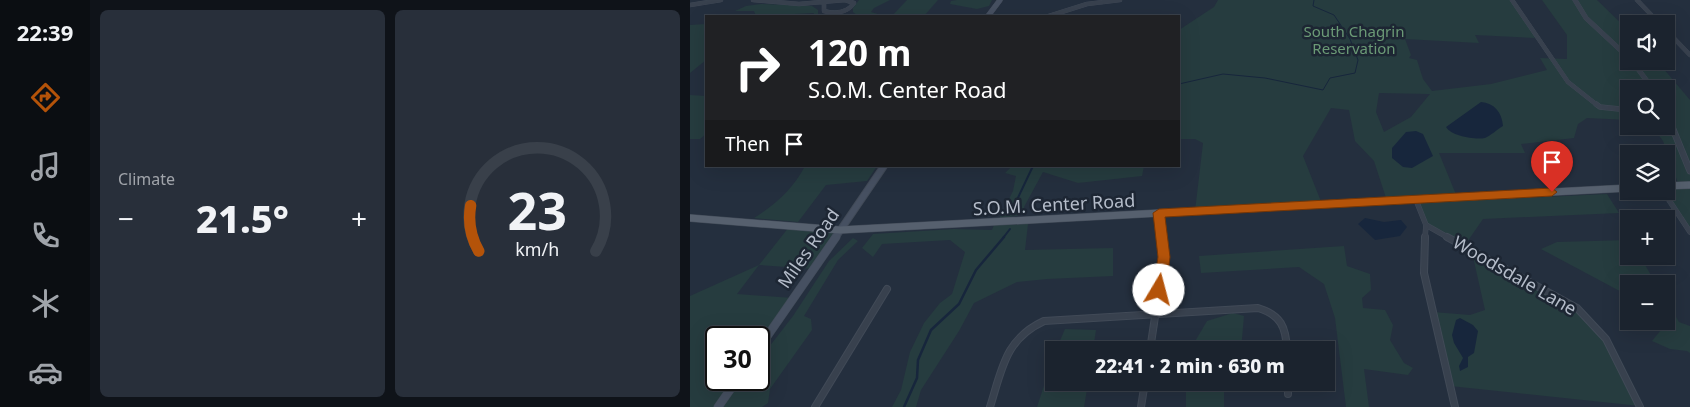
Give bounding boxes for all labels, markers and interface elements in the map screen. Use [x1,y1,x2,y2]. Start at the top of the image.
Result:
map controls [1620,15,1675,330]
button: sound [1620,15,1675,70]
text: 22:39 [17,17,73,47]
park label: South Chagrin Reservation [1304,21,1404,58]
text: 120 m [808,29,911,76]
icon: right [725,35,790,100]
text: S.O.M. Center Road [808,74,1007,104]
icon: directions [28,80,63,115]
button: search [1620,80,1675,135]
icon: arrive [780,130,808,158]
text: Then [725,131,770,157]
pin [1531,141,1573,192]
button: layers [1620,145,1675,200]
icon: arrive [1538,148,1566,176]
icon: music [28,149,63,184]
text: Climate [118,168,175,190]
text: 23 [508,174,567,245]
street label: S.O.M. Center Road [972,188,1136,220]
text: 21.5° [196,192,289,244]
text: − [118,199,134,237]
text: + [351,199,367,237]
street label: Miles Road [772,203,844,293]
button: + [1620,210,1675,265]
icon: phone [28,218,63,253]
street label: Woodsdale Lane [1449,230,1581,320]
text: km/h [516,237,559,261]
position arrow [1132,263,1184,315]
button: − [1620,275,1675,330]
icon: climate [28,286,63,321]
speed limit sign: 30 [705,326,770,391]
text: 22:41 · 2 min · 630 m [1095,353,1285,379]
icon: car [28,355,63,390]

